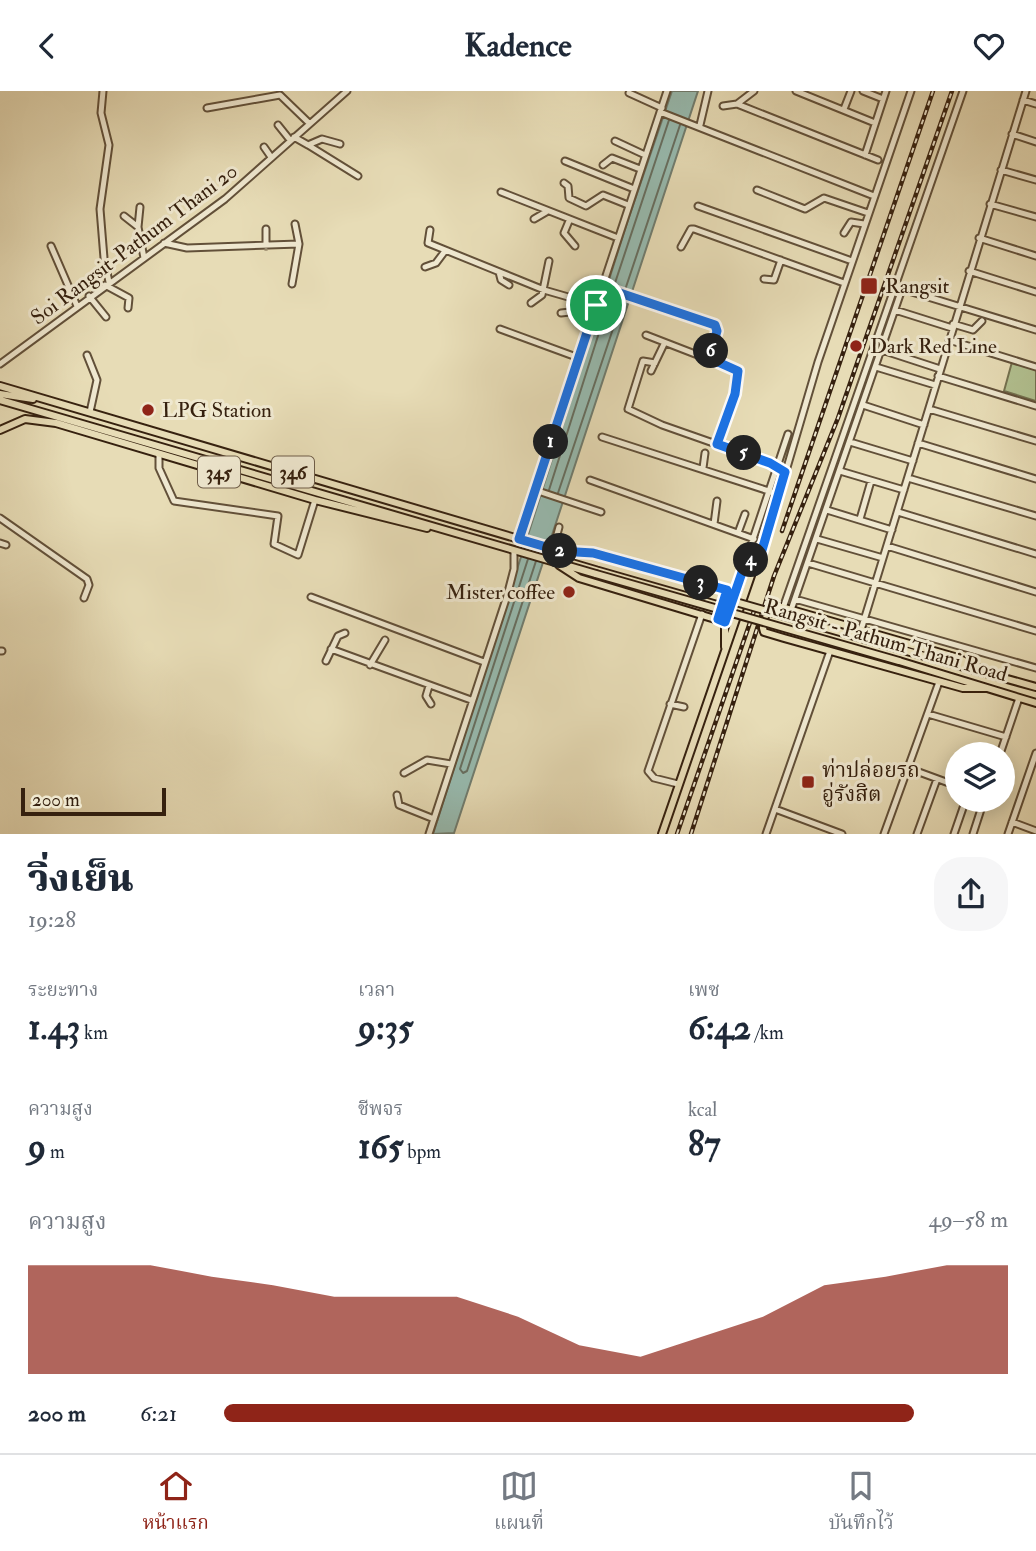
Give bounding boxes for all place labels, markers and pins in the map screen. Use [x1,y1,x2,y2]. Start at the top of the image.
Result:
place label: Rangsit [885,273,949,300]
pin [566,275,626,335]
marker: Rangsit [859,276,879,296]
place label: Dark Red Line [870,333,997,360]
pin: 6 [694,334,728,369]
marker: Dark Red Line [848,338,864,354]
place label: LPG Station [162,397,272,424]
marker: LPG Station [140,402,156,418]
pin: 1 [534,425,568,459]
pin: 5 [726,435,762,471]
pin: 2 [542,533,578,568]
pin: 4 [734,543,768,577]
pin: 3 [684,566,718,601]
place label: Mister coffee [446,579,555,606]
marker: Mister coffee [561,584,577,600]
place label: ท่าปล่อยรถ อู่รังสิต [822,757,920,808]
marker: ท่าปล่อยรถ อู่รังสิต [800,774,816,790]

